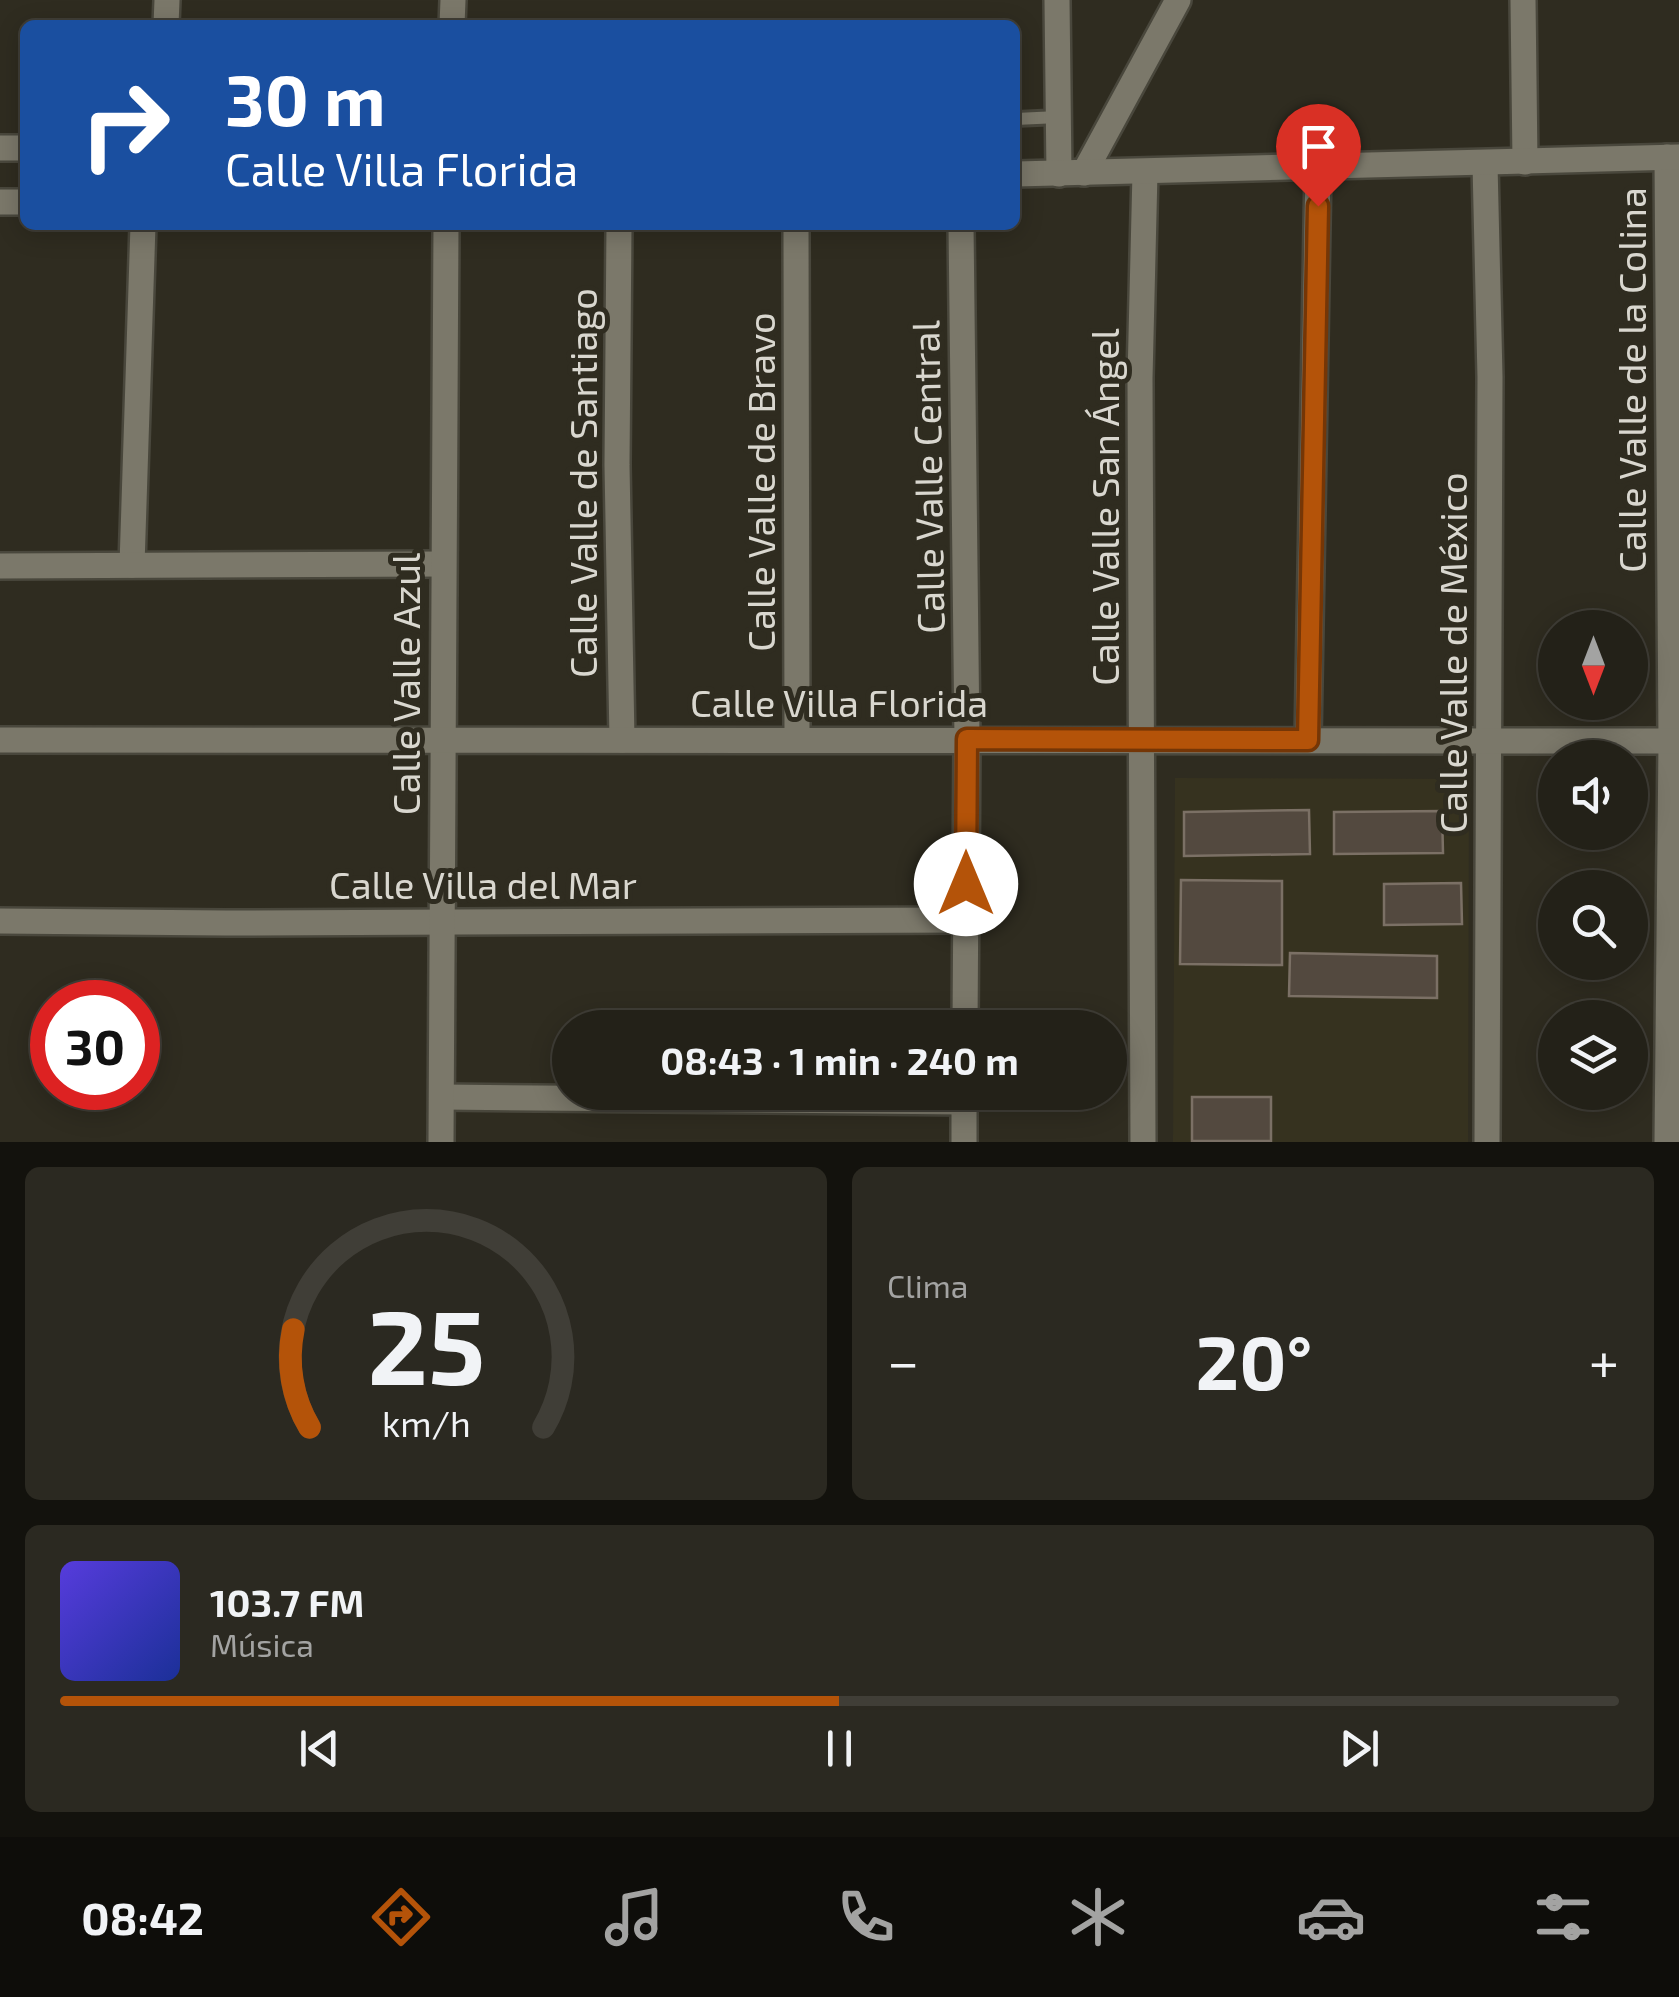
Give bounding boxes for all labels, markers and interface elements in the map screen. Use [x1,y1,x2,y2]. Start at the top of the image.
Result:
text: 30 m [225,56,386,140]
icon: right [60,60,190,190]
pin [1276,104,1361,207]
icon: arrive [1291,119,1346,174]
text: Calle Villa Florida [225,141,578,195]
street label: Calle Valle de la Colina [1608,187,1654,573]
street label: Calle Valle de Santiago [559,288,605,678]
street label: Calle Valle de Bravo [737,312,783,652]
street label: Calle Valle Central [901,320,953,634]
street label: Calle Valle San Ángel [1081,328,1127,686]
street label: Calle Valle de México [1429,472,1475,834]
street label: Calle Valle Azul [382,553,428,815]
north arrow [1538,610,1648,720]
map controls [1538,610,1648,1110]
street label: Calle Villa Florida [690,679,988,725]
button: sound [1538,740,1648,850]
position arrow [914,832,1018,936]
street label: Calle Villa del Mar [329,861,637,907]
button: search [1538,870,1648,980]
speed limit sign: 30 [30,980,160,1110]
button: layers [1538,1000,1648,1110]
text: 08:43 · 1 min · 240 m [660,1037,1019,1083]
text: Clima [887,1266,968,1304]
text: 25 [367,1281,485,1406]
text: 20° [1196,1315,1312,1405]
text: − [887,1327,919,1393]
text: + [1589,1327,1619,1393]
text: km/h [382,1401,470,1444]
text: 103.7 FM [210,1579,364,1625]
text: Música [210,1625,314,1663]
icon: previous [292,1721,347,1776]
icon: pause [812,1721,867,1776]
icon: next [1332,1721,1387,1776]
icon: directions [366,1882,436,1952]
icon: music [599,1882,669,1952]
icon: phone [831,1882,901,1952]
icon: climate [1063,1882,1133,1952]
icon: car [1296,1882,1366,1952]
icon: filters [1528,1882,1598,1952]
text: 08:42 [81,1890,204,1944]

